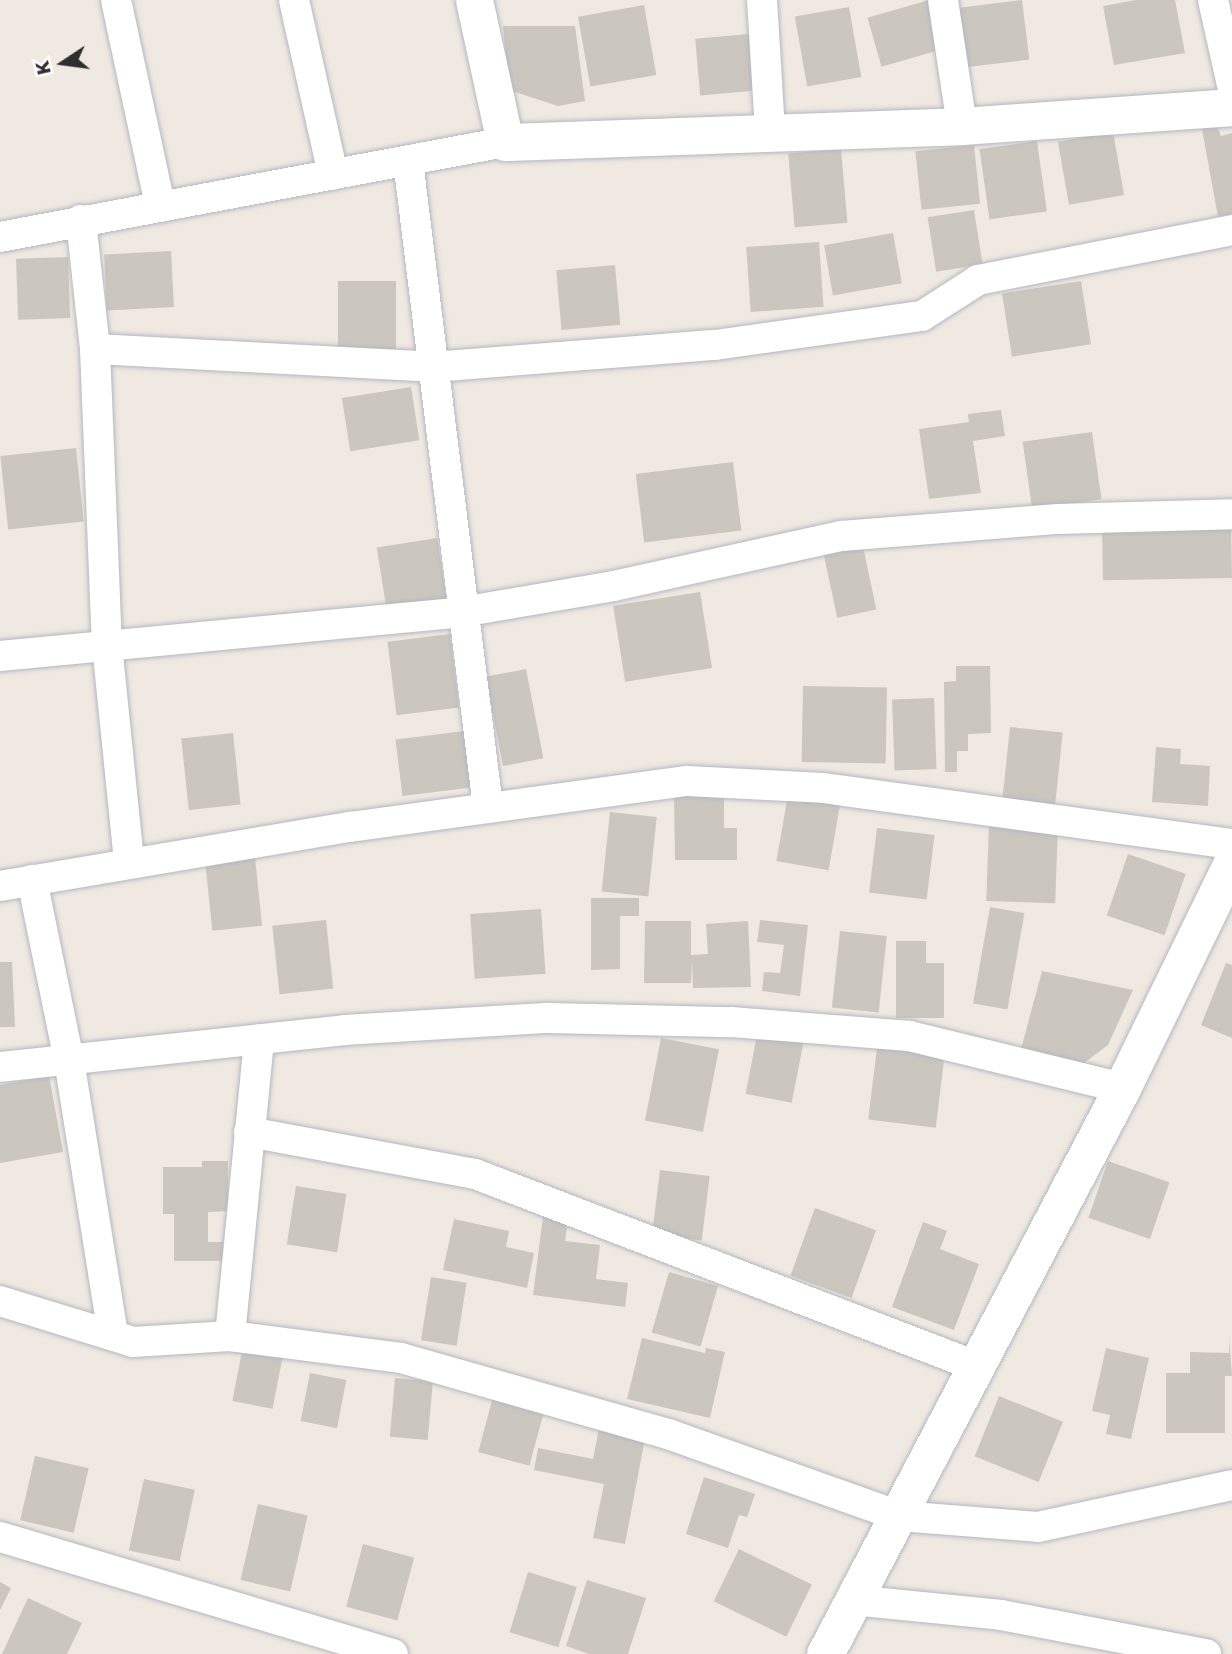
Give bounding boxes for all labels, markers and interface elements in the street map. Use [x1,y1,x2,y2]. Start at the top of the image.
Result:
north arrow [28,28,98,98]
text: K [29,59,55,77]

